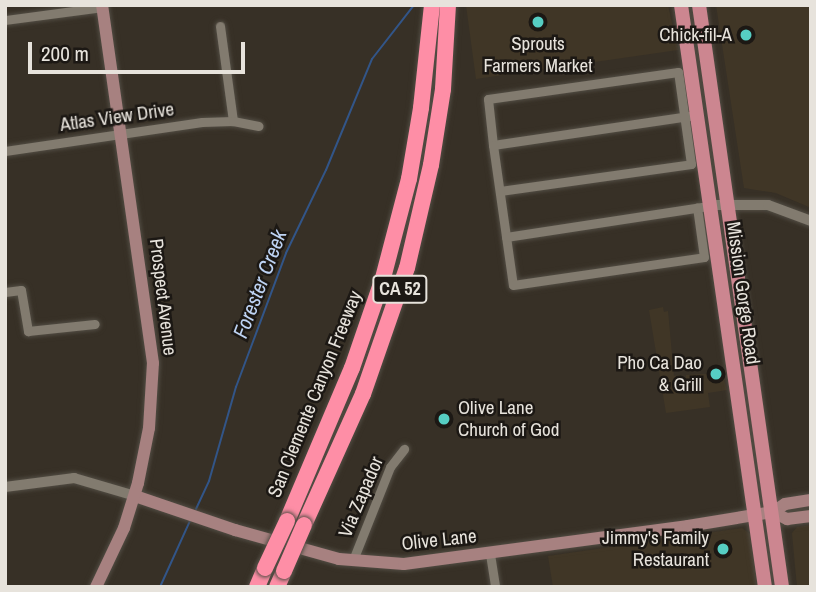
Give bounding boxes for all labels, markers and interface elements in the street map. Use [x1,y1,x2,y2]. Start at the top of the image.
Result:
marker: Sprouts Farmers Market [530,14,546,30]
place label: Chick-fil-A [659,24,732,46]
marker: Chick-fil-A [738,27,754,43]
scale bar [32,28,248,72]
place label: Sprouts Farmers Market [483,33,593,77]
text: 200 m [41,39,89,68]
street label: Atlas View Drive [59,98,175,136]
street label: Mission Gorge Road [722,220,764,366]
water label: Forester Creek [228,226,292,342]
street label: Prospect Avenue [144,237,182,357]
road number: CA 52 [372,274,428,304]
street label: San Clemente Canyon Freeway [263,287,367,501]
place label: Pho Ca Dao & Grill [617,352,702,396]
marker: Pho Ca Dao & Grill [708,366,724,382]
place label: Olive Lane Church of God [458,397,559,441]
marker: Olive Lane Church of God [436,411,452,427]
street label: Via Zapador [334,453,388,541]
street label: Olive Lane [400,525,478,555]
place label: Jimmy's Family Restaurant [602,527,709,571]
marker: Jimmy's Family Restaurant [715,541,731,557]

